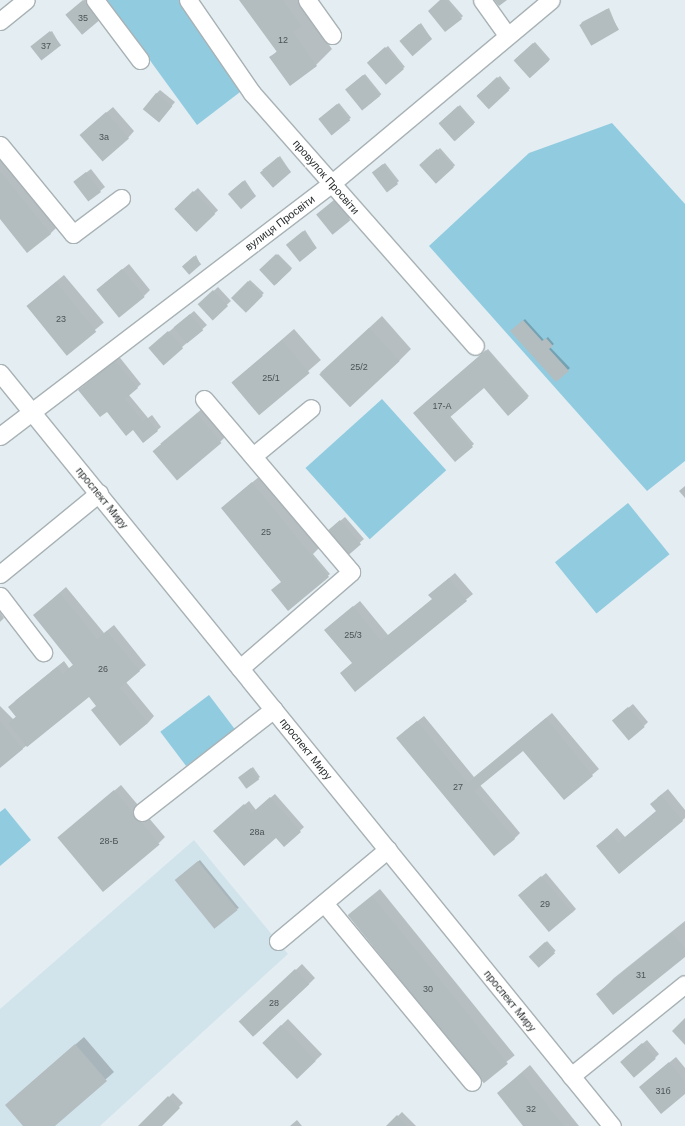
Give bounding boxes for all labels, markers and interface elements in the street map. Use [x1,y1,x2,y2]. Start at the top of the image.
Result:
house number: 35 [78,13,88,23]
house number: 12 [278,35,288,45]
house number: 37 [41,41,51,51]
house number: 3а [99,132,109,142]
street label: провулок Просвіти [290,137,362,217]
street label: вулиця Просвіти [243,192,317,254]
house number: 23 [56,314,66,324]
house number: 25/2 [350,362,368,372]
house number: 25/1 [262,373,280,383]
house number: 17-А [432,401,452,411]
street label: проспект Миру [73,464,131,532]
house number: 25 [261,527,271,537]
house number: 25/3 [344,630,362,640]
house number: 26 [98,664,108,674]
street label: проспект Миру [277,715,335,783]
house number: 27 [453,782,463,792]
house number: 28а [249,827,265,837]
house number: 28-Б [100,836,118,846]
house number: 29 [540,899,550,909]
street label: проспект Миру [481,967,539,1035]
house number: 31 [636,970,646,980]
house number: 30 [423,984,433,994]
house number: 28 [269,998,279,1008]
house number: 31б [655,1086,671,1096]
house number: 32 [526,1104,536,1114]

